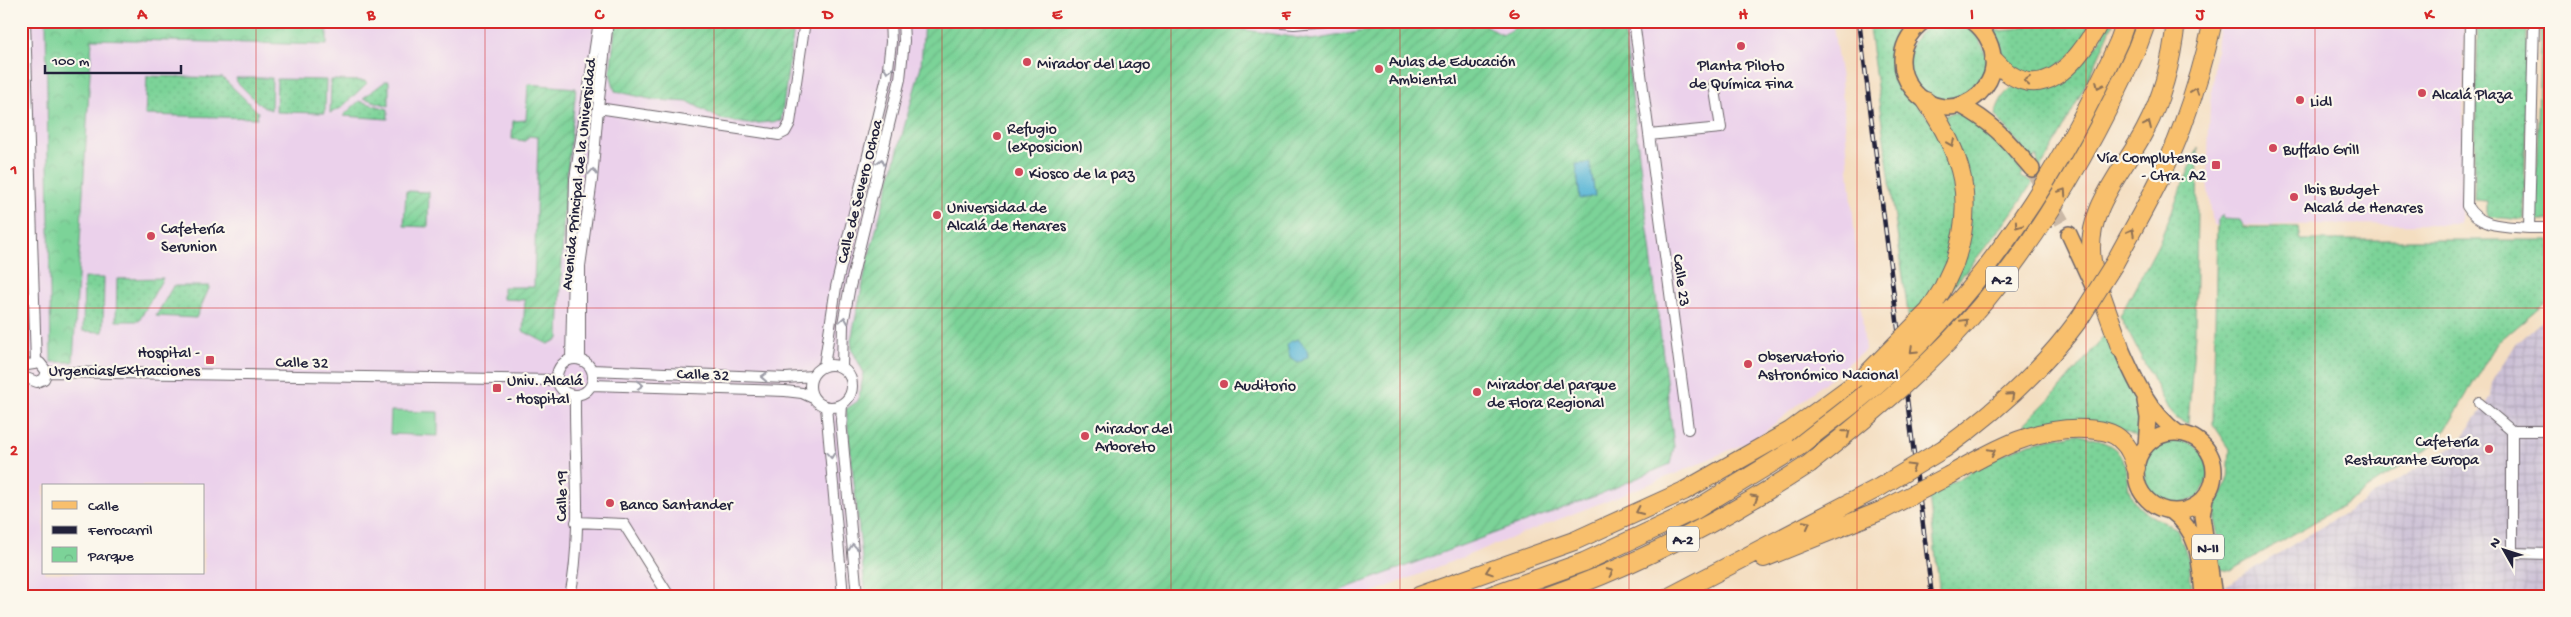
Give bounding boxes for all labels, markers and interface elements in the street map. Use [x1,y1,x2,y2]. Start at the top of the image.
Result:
text: A [136,7,148,26]
text: B [366,7,376,26]
text: C [594,7,605,26]
text: D [821,7,834,26]
text: E [1052,7,1063,26]
text: F [1281,7,1292,26]
text: G [1509,7,1520,26]
text: H [1738,7,1748,26]
text: I [1970,7,1974,26]
text: J [2195,7,2206,26]
text: K [2424,7,2436,26]
marker: Planta Piloto de Química Fina [1735,40,1747,52]
scale bar [45,42,181,74]
text: 100 m [51,53,90,71]
place label: Aulas de Educación Ambiental [1389,54,1516,91]
street label: Avenida Principal de la Universidad [559,56,602,291]
marker: Mirador del Lago [1021,56,1033,68]
place label: Mirador del Lago [1037,56,1150,75]
place label: Planta Piloto de Química Fina [1689,58,1794,95]
marker: Aulas de Educación Ambiental [1373,63,1385,75]
one-way arrow [883,65,893,74]
one-way arrow [2023,75,2031,86]
one-way arrow [2095,80,2106,89]
one-way arrow [2189,87,2199,96]
marker: Alcalá Plaza [2416,87,2428,99]
place label: Alcalá Plaza [2432,87,2514,106]
marker: Lidl [2294,94,2306,106]
place label: Lidl [2310,94,2332,113]
street label: Calle de Severo Ochoa [834,117,889,266]
place label: Refugio (exposicion) [1007,121,1083,158]
one-way arrow [2141,121,2151,130]
marker: Refugio (exposicion) [991,130,1003,142]
one-way arrow [1945,138,1956,147]
marker: Buffalo Grill [2267,142,2279,154]
place label: Buffalo Grill [2282,142,2359,161]
place label: Vía Complutense - Ctra. A2 [2096,150,2207,187]
one-way arrow [875,157,886,166]
marker: Vía Complutense - Ctra. A2 [2210,159,2222,171]
text: 1 [10,162,17,181]
marker: Kiosco de la paz [1013,166,1025,178]
place label: Kiosco de la paz [1029,166,1135,185]
one-way arrow [587,168,598,176]
place label: Ibis Budget Alcalá de Henares [2304,182,2424,219]
one-way arrow [2056,188,2066,197]
marker: Ibis Budget Alcalá de Henares [2288,191,2300,203]
place label: Universidad de Alcalá de Henares [947,200,1067,237]
marker: Universidad de Alcalá de Henares [931,209,943,221]
one-way arrow [2014,220,2024,229]
place label: Cafetería Serunion [161,221,226,258]
one-way arrow [2125,228,2135,237]
marker: Cafetería Serunion [145,230,157,242]
street label: Calle 23 [1666,253,1693,308]
road number: A-2 [1986,266,2018,292]
one-way arrow [838,315,848,324]
one-way arrow [1959,319,1968,328]
one-way arrow [1910,344,1919,353]
place label: Hospital - Urgencias/Extracciones [49,345,201,382]
place label: Observatorio Astronómico Nacional [1758,349,1899,386]
marker: Hospital - Urgencias/Extracciones [204,354,216,366]
street label: Calle 32 [275,355,329,374]
marker: Observatorio Astronómico Nacional [1742,358,1754,370]
street label: Calle 32 [676,366,730,387]
one-way arrow [760,372,768,382]
place label: Univ. Alcalá - Hospital [507,373,584,410]
place label: Mirador del parque de Flora Regional [1487,377,1617,414]
marker: Auditorio [1218,378,1230,390]
place label: Auditorio [1234,378,1296,397]
one-way arrow [636,380,644,391]
marker: Univ. Alcalá - Hospital [491,382,503,394]
marker: Mirador del parque de Flora Regional [1471,386,1483,398]
one-way arrow [2005,393,2014,402]
place label: Mirador del Arboreto [1095,421,1172,458]
marker: Mirador del Arboreto [1079,430,1091,442]
one-way arrow [1842,430,1851,439]
place label: Cafetería Restaurante Europa [2345,434,2480,471]
text: 2 [10,443,18,462]
marker: Cafetería Restaurante Europa [2483,443,2495,455]
one-way arrow [1987,448,1996,458]
one-way arrow [825,452,836,460]
one-way arrow [1907,464,1916,474]
street label: Calle 19 [554,470,573,522]
legend [42,484,205,574]
one-way arrow [1749,495,1758,505]
marker: Banco Santander [604,497,616,509]
place label: Banco Santander [619,497,734,516]
text: Calle [88,498,119,516]
one-way arrow [1635,505,1644,516]
one-way arrow [1802,521,1811,531]
text: Ferrocarril [87,522,152,540]
north arrow [2478,524,2528,574]
road number: A-2 [1667,526,1699,552]
road number: N-II [2192,534,2224,560]
text: N [2486,534,2505,552]
one-way arrow [847,543,858,551]
text: Parque [87,548,134,566]
one-way arrow [1485,565,1493,575]
one-way arrow [1605,568,1614,578]

